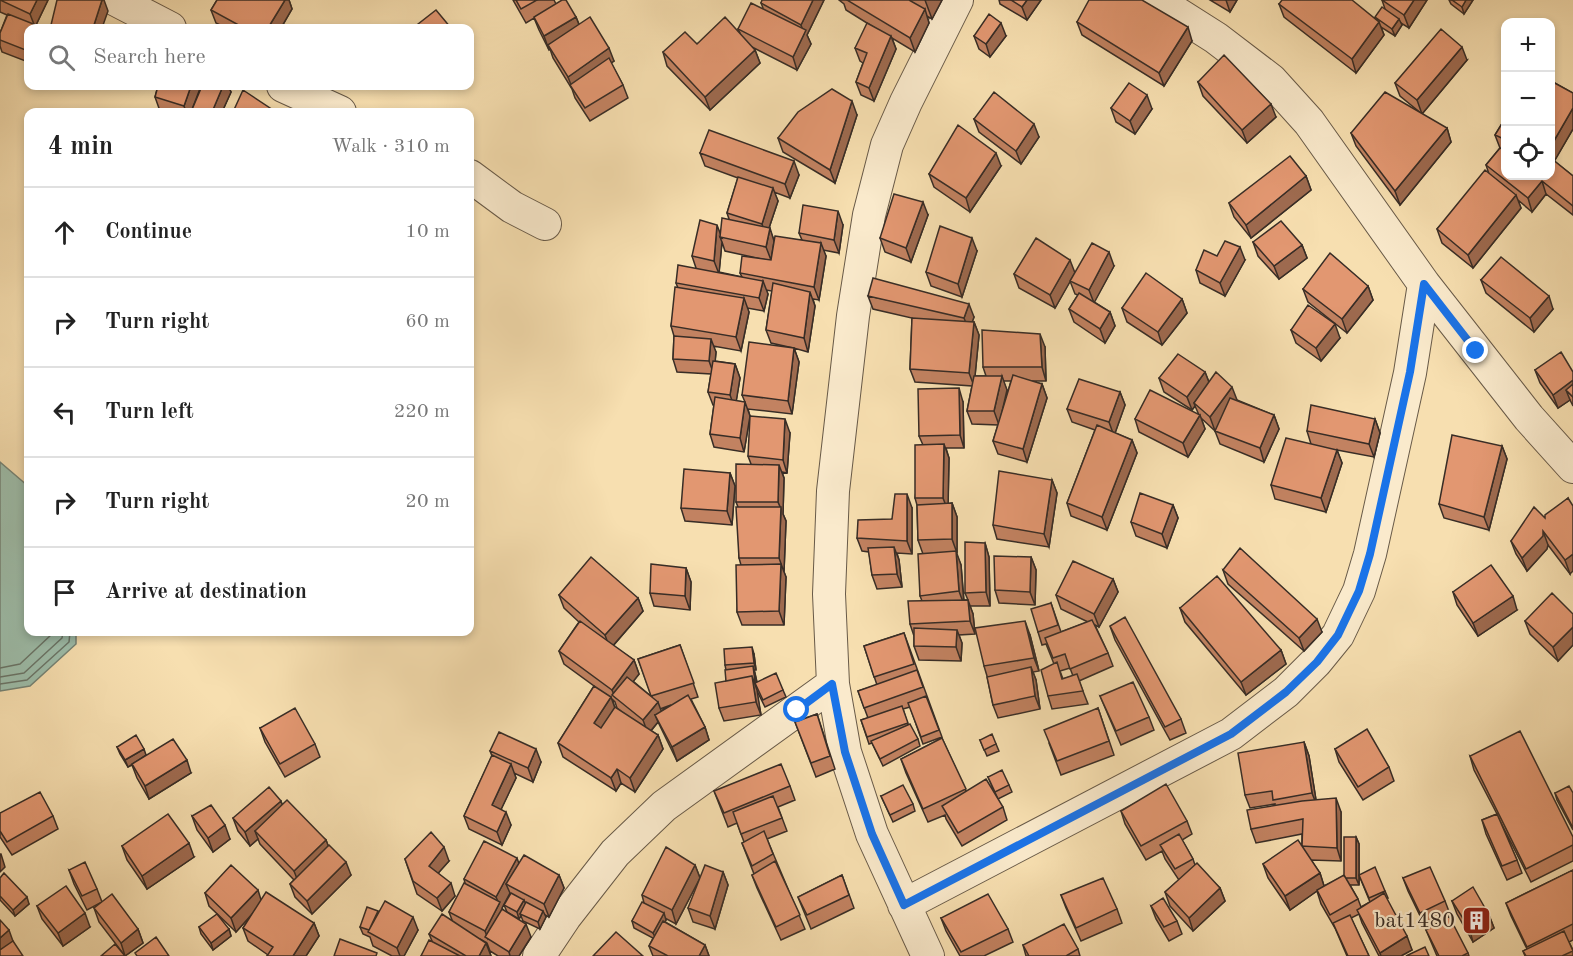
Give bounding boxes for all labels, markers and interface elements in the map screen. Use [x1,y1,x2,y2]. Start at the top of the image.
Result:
map controls [1501,18,1555,180]
button: + [1501,18,1555,72]
search box [24,24,474,90]
icon: search [45,41,78,74]
text: Search here [93,46,206,68]
button: − [1501,72,1555,126]
button: locate [1501,126,1555,180]
text: 4 min [48,134,113,160]
text: Walk · 310 m [331,137,450,157]
icon: ahead [48,216,81,249]
text: Continue [105,221,192,243]
text: 10 m [405,222,450,242]
icon: right [48,306,81,339]
text: Turn right [105,311,209,333]
text: 60 m [405,312,450,332]
route end [1462,337,1488,363]
icon: left [48,396,81,429]
text: Turn left [105,401,194,423]
text: 220 m [394,402,450,422]
icon: right [48,486,81,519]
text: Turn right [105,491,209,513]
text: 20 m [405,492,450,512]
icon: arrive [48,576,81,609]
text: Arrive at destination [105,581,307,603]
route start [783,696,809,722]
building icon: bat1480 [1460,905,1492,937]
place label: bat1480 [1374,910,1455,932]

